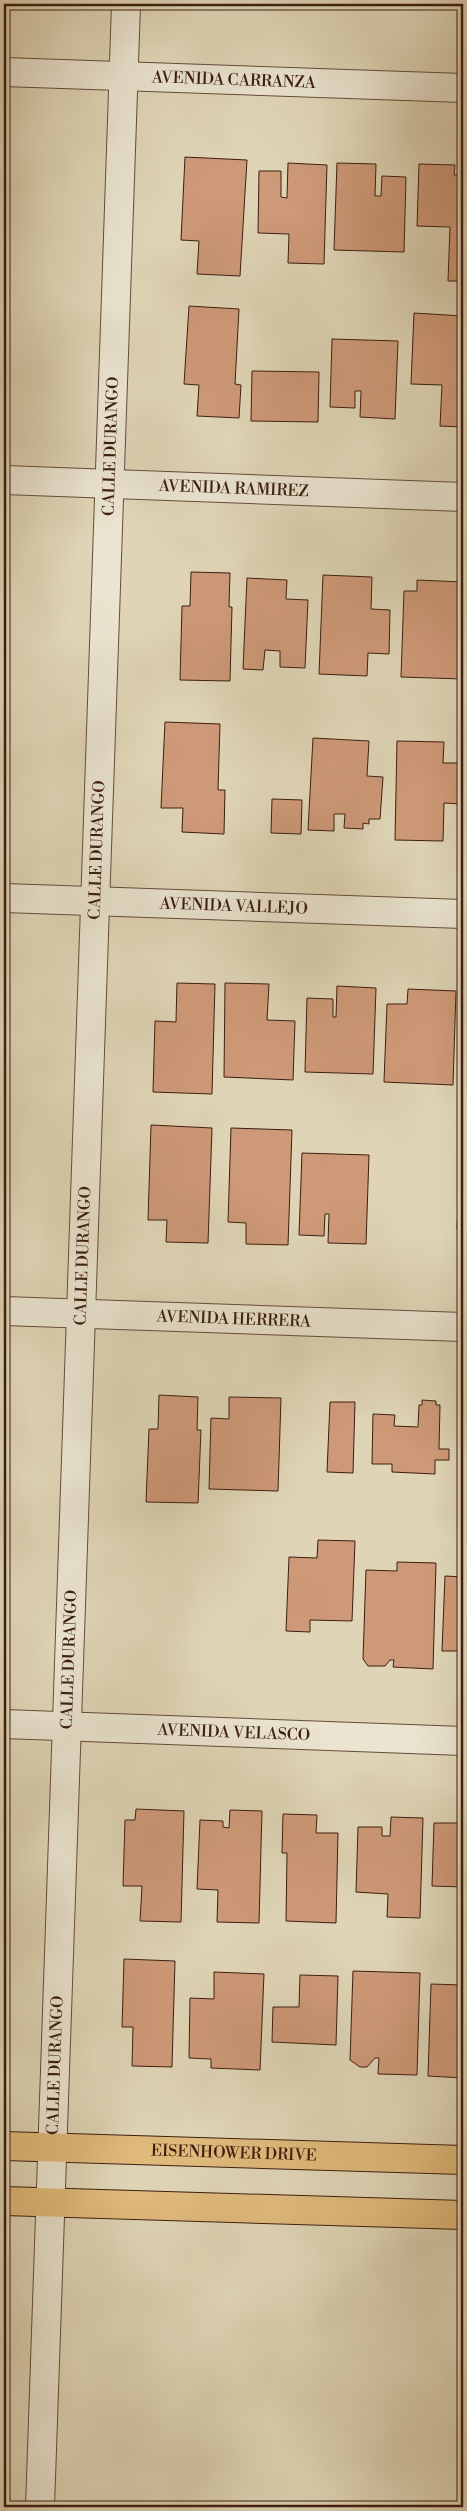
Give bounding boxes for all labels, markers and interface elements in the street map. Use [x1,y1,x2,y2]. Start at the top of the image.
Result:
street label: AVENIDA CARRANZA [151,67,317,93]
street label: CALLE DURANGO [98,376,123,516]
street label: AVENIDA RAMIREZ [157,476,309,501]
street label: CALLE DURANGO [85,780,109,920]
street label: AVENIDA VALLEJO [158,893,308,919]
street label: CALLE DURANGO [71,1186,95,1326]
street label: AVENIDA HERRERA [155,1306,312,1332]
street label: CALLE DURANGO [57,1589,82,1730]
street label: AVENIDA VELASCO [156,1720,311,1745]
street label: CALLE DURANGO [43,1995,68,2135]
street label: EISENHOWER DRIVE [151,2140,317,2166]

